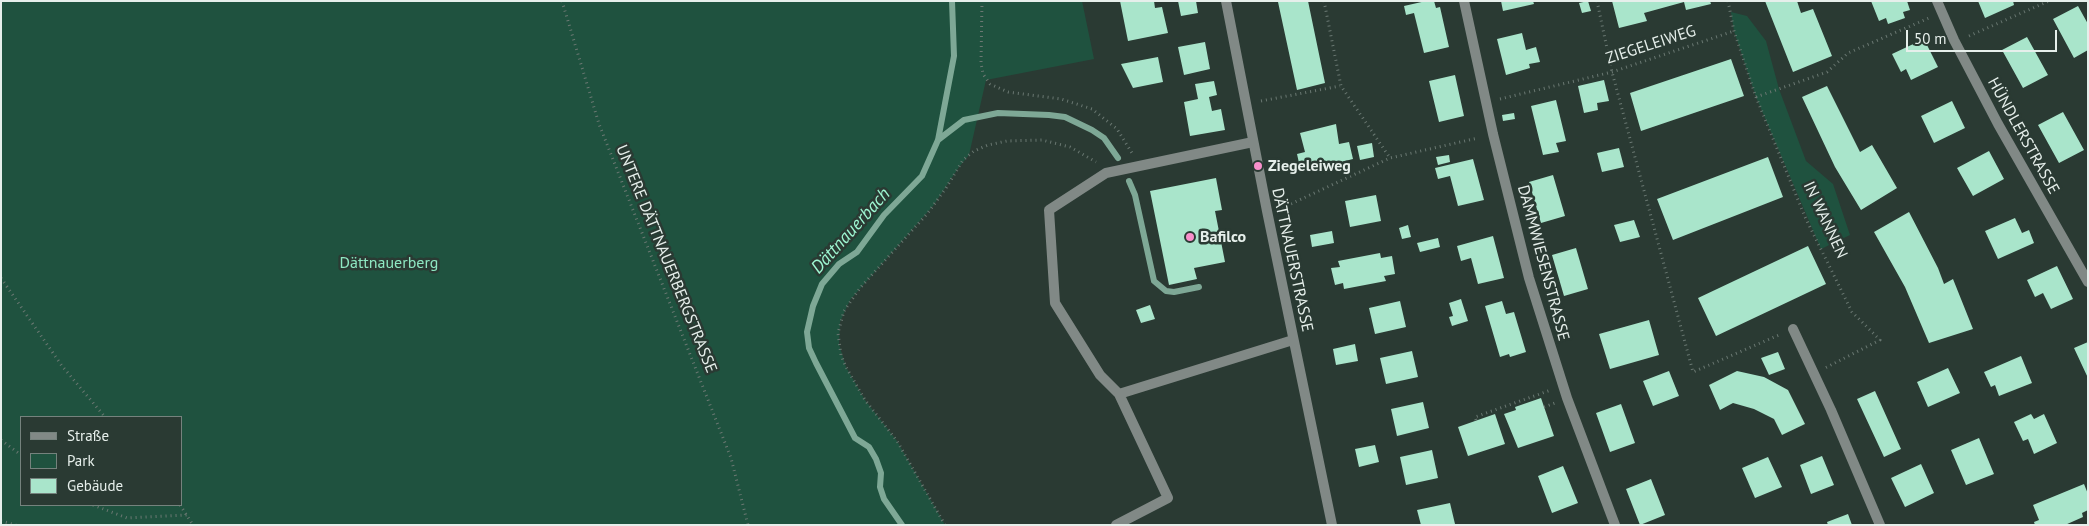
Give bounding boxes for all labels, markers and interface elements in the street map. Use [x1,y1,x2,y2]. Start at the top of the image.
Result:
scale bar [1909,20,2060,52]
street label: ZIEGELEIWEG [1604,21,1698,69]
text: 50 m [1914,29,1947,48]
street label: HÜNDLERSTRASSE [1983,74,2063,198]
street label: UNTERE DÄTTNAUERBERGSTRASSE [611,142,721,376]
place label: Ziegeleiweg [1268,156,1351,176]
marker: Ziegeleiweg [1252,160,1264,172]
street label: IN WANNEN [1799,178,1851,262]
street label: DAMMWIESENSTRASSE [1513,183,1573,343]
water label: Dättnauerbach [807,184,895,278]
street label: DÄTTNAUERSTRASSE [1267,186,1317,334]
place label: Bafilco [1200,227,1246,247]
marker: Bafilco [1184,231,1196,243]
park label: Dättnauerberg [340,253,438,273]
legend [20,416,182,506]
text: Straße [67,426,109,445]
text: Park [67,451,95,470]
text: Gebäude [67,476,123,495]

